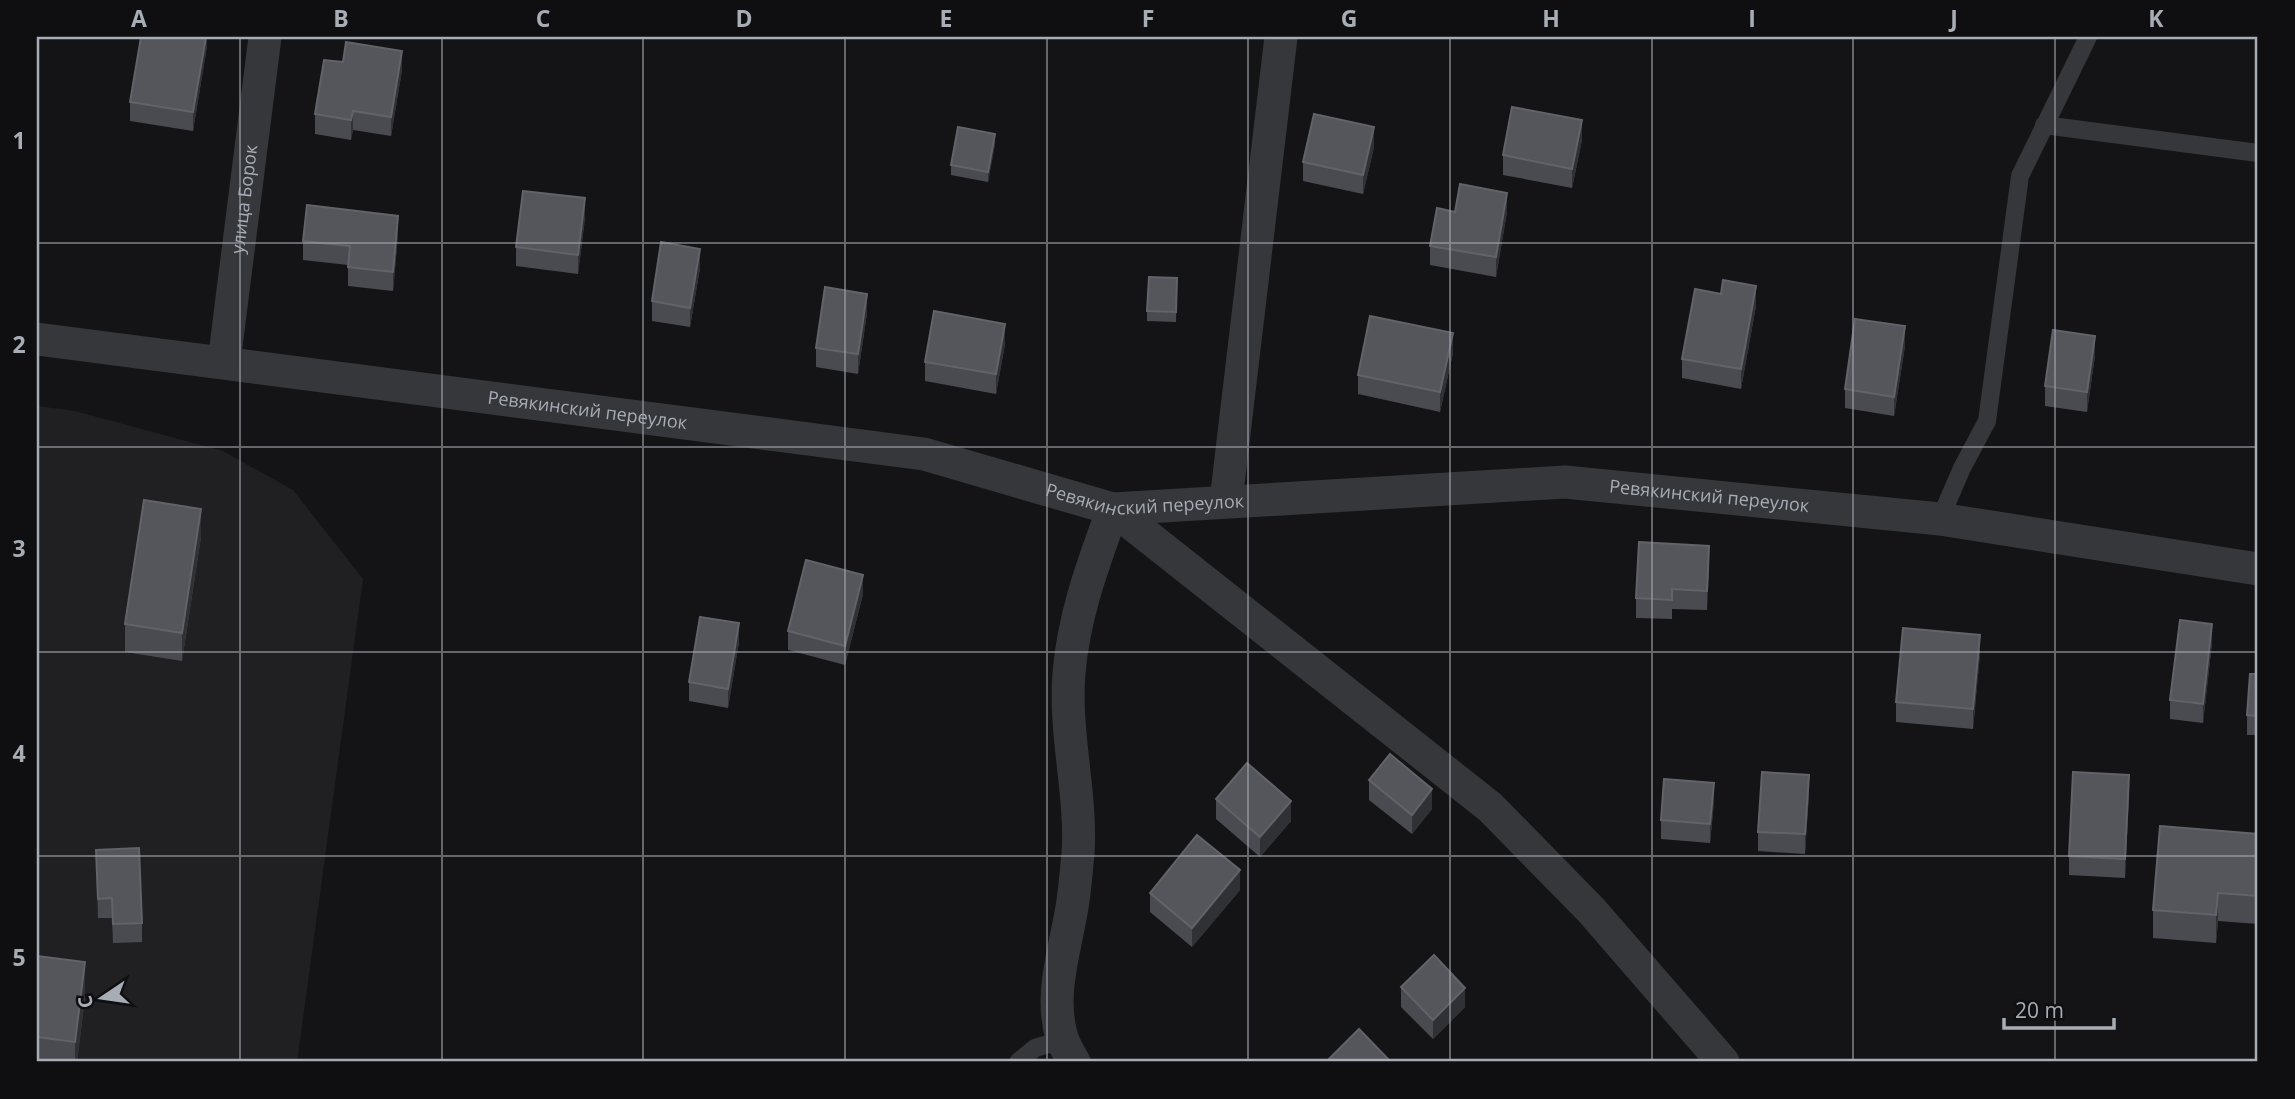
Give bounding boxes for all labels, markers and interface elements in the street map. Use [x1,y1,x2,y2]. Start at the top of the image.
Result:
text: A [131,2,147,34]
text: B [333,2,349,34]
text: C [536,2,550,34]
text: D [735,2,753,34]
text: E [940,2,952,34]
text: F [1142,2,1154,34]
text: G [1341,2,1357,34]
text: H [1542,2,1560,34]
text: I [1748,2,1756,34]
text: J [1948,2,1958,34]
text: K [2148,2,2164,34]
text: 1 [12,124,26,156]
street label: улица Борок [225,143,262,255]
text: 2 [12,328,26,360]
street label: Ревякинский переулок [486,385,689,434]
street label: Ревякинский переулок [1608,473,1811,517]
street label: Ревякинский переулок [1043,477,1245,521]
text: 3 [12,532,26,564]
text: 4 [12,737,26,769]
text: 5 [12,941,26,973]
north arrow [66,962,136,1032]
scale bar [2004,987,2115,1031]
text: С [71,993,99,1011]
text: 20 m [2015,996,2064,1024]

